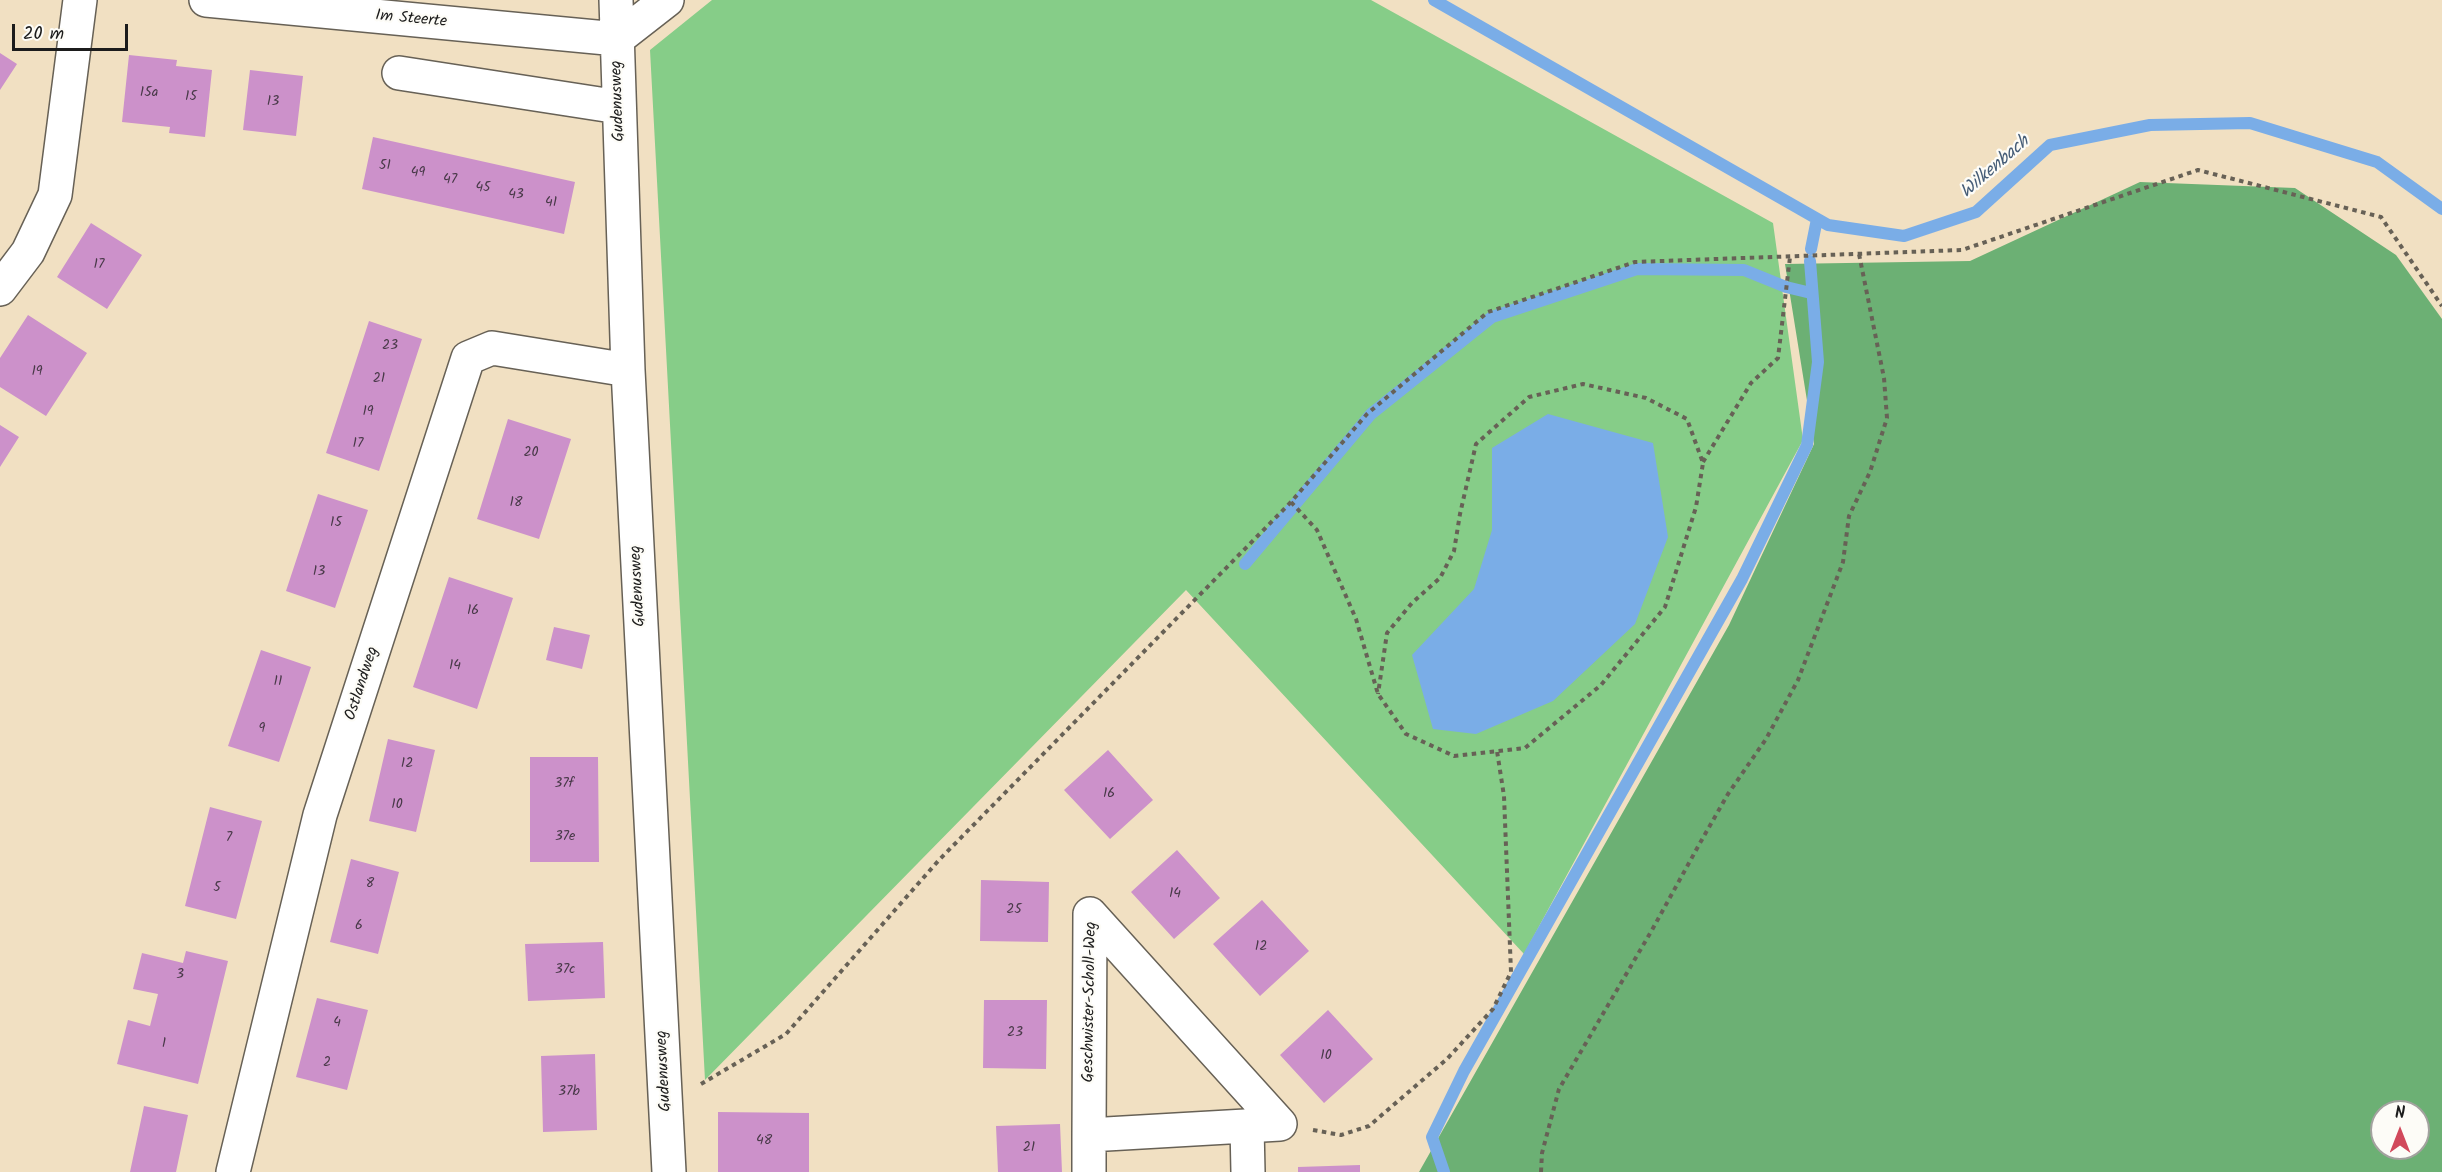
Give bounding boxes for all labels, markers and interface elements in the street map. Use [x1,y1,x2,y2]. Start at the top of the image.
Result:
street label: Im Steerte [374,7,448,33]
scale bar [15,12,130,50]
text: 20 m [23,20,64,49]
street label: Gudenusweg [608,60,630,142]
house number: 15a [140,86,158,102]
house number: 15 [185,90,197,106]
house number: 13 [267,95,279,111]
water label: Wilkenbach [1957,132,2035,204]
house number: 51 [379,159,391,175]
house number: 49 [411,166,425,182]
house number: 47 [443,173,457,189]
house number: 45 [475,181,491,197]
house number: 43 [508,188,524,204]
house number: 41 [545,196,557,212]
house number: 17 [94,258,104,274]
house number: 23 [382,339,398,355]
house number: 19 [31,365,43,381]
house number: 21 [373,372,385,388]
house number: 19 [362,405,374,421]
house number: 17 [353,437,363,453]
house number: 20 [523,446,539,462]
house number: 18 [510,496,522,512]
house number: 15 [330,516,342,532]
street label: Gudenusweg [627,545,651,627]
house number: 13 [313,565,325,581]
house number: 16 [467,604,479,620]
street label: Ostlandweg [342,645,384,723]
house number: 14 [449,659,461,675]
house number: 11 [274,675,282,691]
house number: 9 [259,722,265,738]
house number: 12 [401,757,413,773]
house number: 37f [554,777,574,793]
house number: 16 [1103,787,1115,803]
house number: 10 [391,798,403,814]
house number: 37e [555,830,575,846]
house number: 7 [226,831,232,847]
house number: 8 [366,877,374,893]
house number: 5 [213,881,221,897]
house number: 14 [1169,887,1181,903]
house number: 25 [1006,903,1022,919]
house number: 6 [355,919,363,935]
street label: Geschwister-Scholl-Weg [1080,921,1102,1083]
house number: 12 [1255,940,1267,956]
house number: 37c [555,963,575,979]
house number: 3 [176,968,184,984]
house number: 4 [333,1016,341,1032]
house number: 23 [1007,1026,1023,1042]
street label: Gudenusweg [653,1030,677,1112]
house number: 1 [162,1037,166,1053]
house number: 10 [1320,1049,1332,1065]
house number: 2 [323,1056,331,1072]
house number: 37b [558,1085,580,1101]
north arrow [2370,1100,2430,1160]
text: N [2395,1101,2405,1126]
house number: 48 [756,1134,772,1150]
house number: 21 [1023,1141,1035,1157]

